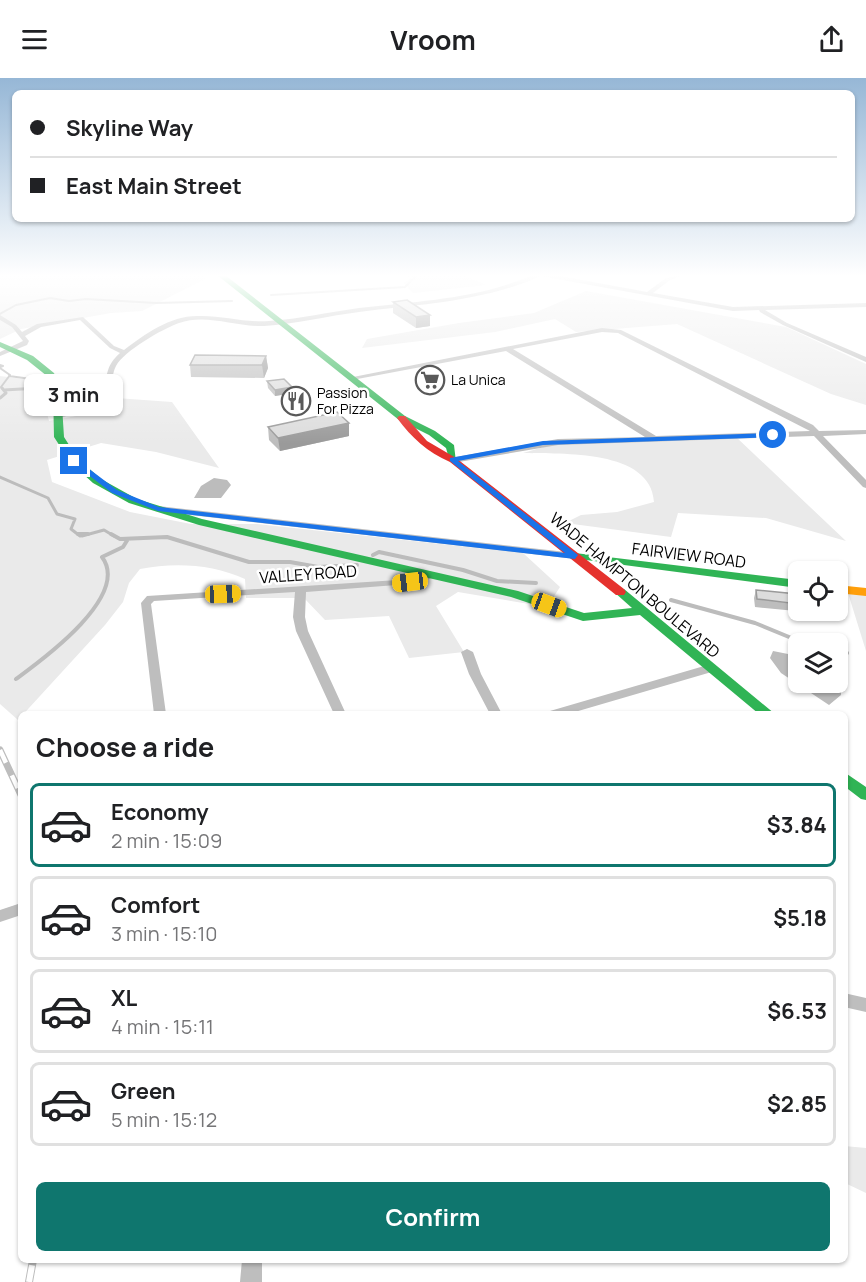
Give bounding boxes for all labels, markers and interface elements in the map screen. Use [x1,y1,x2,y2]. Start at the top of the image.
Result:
text: Vroom [390,21,476,58]
icon: menu [18,23,51,56]
icon: share [815,23,848,56]
text: Skyline Way [66,113,193,143]
text: East Main Street [66,171,242,201]
supermarket icon: La Unica [414,364,446,396]
place label: La Unica [451,370,506,389]
callout: 3 min [25,374,124,416]
text: 3 min [48,381,99,408]
place label: Passion For Pizza [317,383,374,418]
restaurant icon: Passion For Pizza [280,385,312,417]
route start [759,421,786,448]
route end [60,447,87,474]
street label: WADE HAMPTON BOULEVARD [545,507,725,663]
street label: FAIRVIEW ROAD [631,537,748,573]
street label: VALLEY ROAD [258,560,358,588]
map controls [788,561,848,693]
button: locate [788,561,848,621]
car [391,571,429,593]
car [205,584,241,604]
car [529,590,569,620]
button: layers [788,633,848,693]
text: Choose a ride [36,728,214,765]
text: Economy [111,797,209,827]
icon: car [39,798,93,852]
text: $3.84 [767,810,827,840]
text: 2 min · 15:09 [111,827,222,854]
text: Comfort [111,890,200,920]
icon: car [39,891,93,945]
text: $5.18 [773,903,827,933]
text: 3 min · 15:10 [111,920,217,947]
text: XL [111,983,137,1013]
icon: car [39,984,93,1038]
text: $6.53 [767,996,827,1026]
text: 4 min · 15:11 [111,1013,214,1040]
text: Green [111,1076,176,1106]
icon: car [39,1077,93,1131]
text: $2.85 [767,1089,827,1119]
text: 5 min · 15:12 [111,1106,217,1133]
button: Confirm [36,1182,830,1251]

